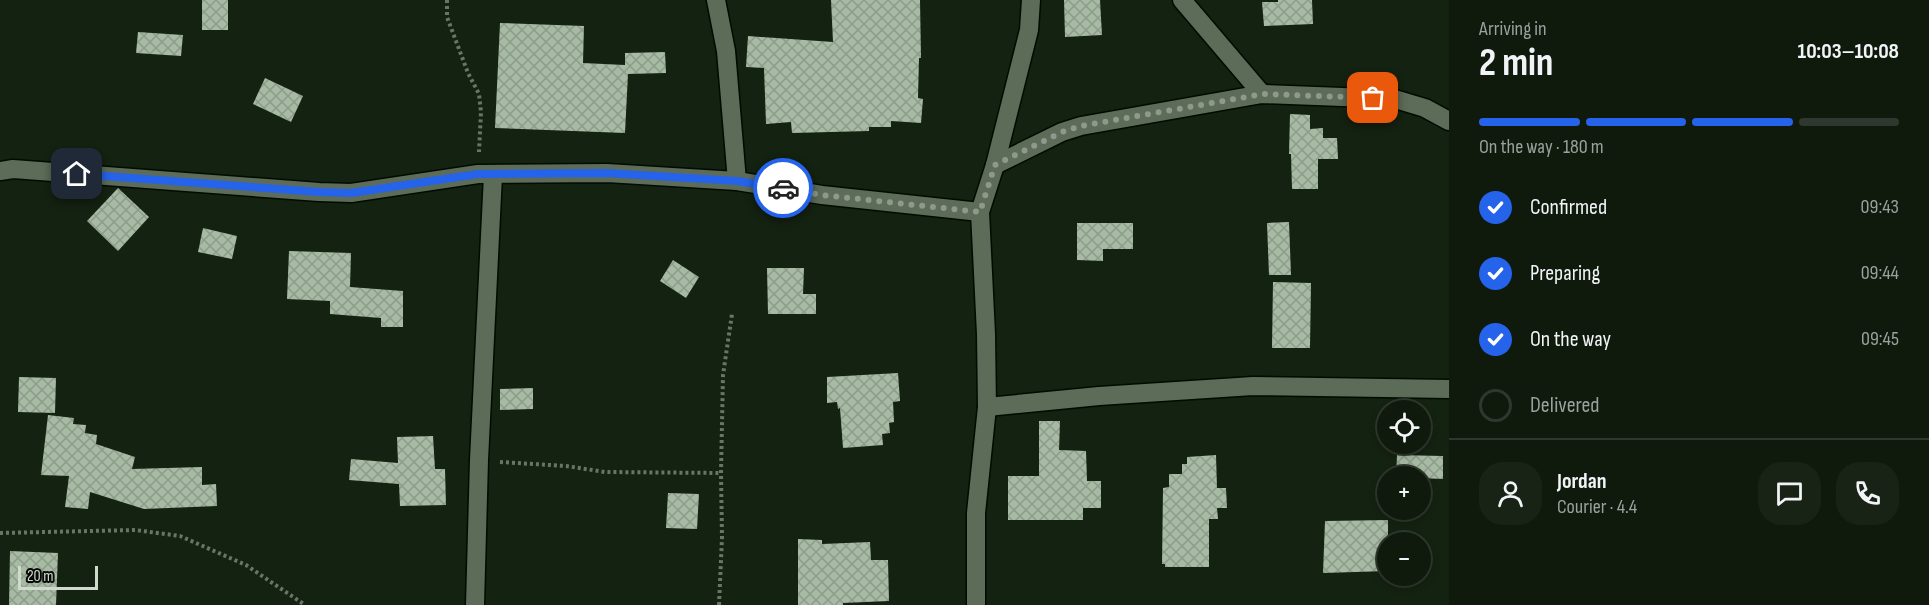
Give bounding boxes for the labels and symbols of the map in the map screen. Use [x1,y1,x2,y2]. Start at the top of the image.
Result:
pin [1347,72,1398,123]
pin [51,148,102,199]
courier [753,158,813,218]
scale bar [18,563,98,590]

